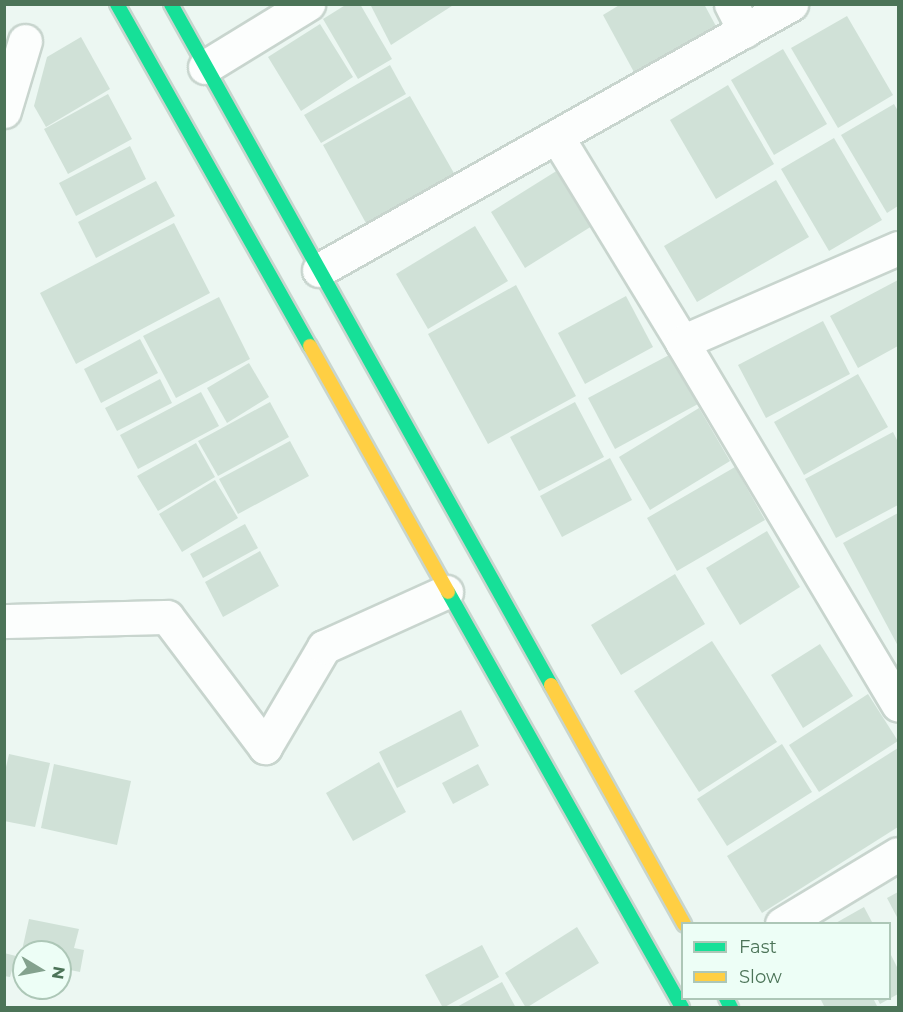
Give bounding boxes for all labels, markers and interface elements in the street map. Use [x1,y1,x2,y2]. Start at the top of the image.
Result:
legend [681,922,891,1000]
text: Fast [739,936,777,958]
north arrow [12,940,72,1000]
text: N [48,965,69,981]
text: Slow [739,966,782,988]

